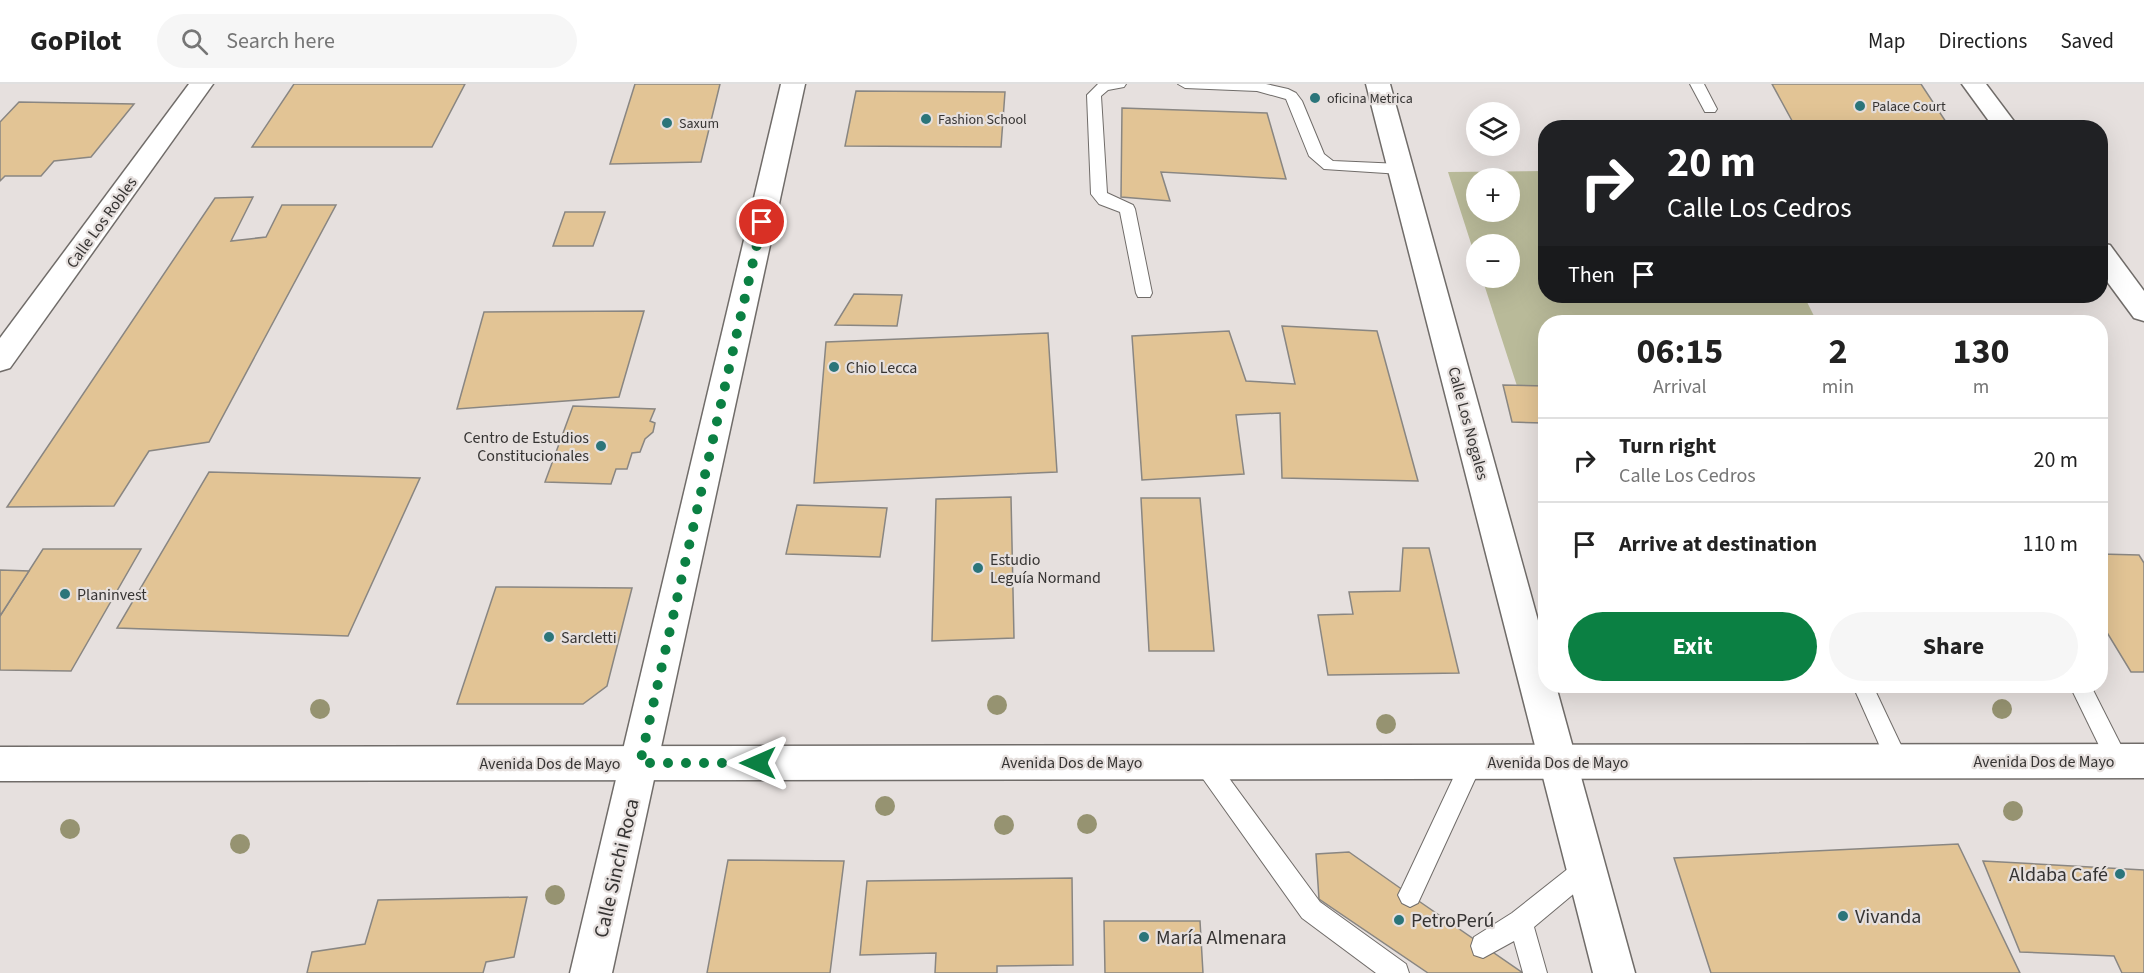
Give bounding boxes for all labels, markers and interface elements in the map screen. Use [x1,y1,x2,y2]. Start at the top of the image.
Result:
search box [157,14,577,68]
text: GoPilot [30,21,121,61]
icon: search [178,25,211,58]
text: Search here [226,25,335,57]
text: Map [1868,26,1906,56]
text: Directions [1939,26,2027,56]
text: Saved [2060,26,2114,56]
place label: oficina Metrica [1327,89,1413,109]
marker: oficina Metrica [1308,91,1322,105]
place label: Palace Court [1872,97,1946,117]
marker: Palace Court [1853,99,1867,113]
map controls [1466,102,1520,288]
button: layers [1466,102,1520,156]
place label: Fashion School [938,110,1027,130]
marker: Fashion School [919,112,933,126]
place label: Saxum [679,114,719,134]
marker: Saxum [660,116,674,130]
text: 20 m [1667,133,1756,193]
icon: right [1568,144,1646,222]
button: + [1466,168,1520,222]
street label: Calle Los Robles [61,172,143,273]
text: Calle Los Cedros [1667,189,1851,228]
pin [736,196,787,247]
icon: arrive [745,205,778,238]
button: − [1466,234,1520,288]
icon: arrive [1627,258,1660,291]
text: Then [1568,259,1615,291]
text: 06:15 [1636,326,1723,377]
text: 2 [1828,326,1847,377]
text: 130 [1953,326,2010,377]
place label: Chio Lecca [846,357,917,379]
marker: Chio Lecca [827,360,841,374]
street label: Calle Los Nogales [1442,364,1494,483]
text: Arrival [1653,373,1707,401]
text: min [1822,373,1854,401]
text: m [1973,373,1989,401]
place label: Centro de Estudios Constitucionales [463,427,589,467]
text: Turn right [1619,430,1716,462]
marker: Centro de Estudios Constitucionales [594,439,608,453]
icon: right [1568,444,1601,477]
text: 20 m [2033,444,2078,476]
text: Calle Los Cedros [1619,462,1756,490]
icon: arrive [1568,528,1601,561]
text: Arrive at destination [1619,528,1817,560]
text: 110 m [2023,528,2078,560]
place label: Estudio Leguía Normand [990,549,1101,589]
marker: Estudio Leguía Normand [971,561,985,575]
place label: Planinvest [77,584,147,606]
marker: Planinvest [58,587,72,601]
button: Exit [1568,612,1817,681]
button: Share [1829,612,2078,681]
place label: Sarcletti [561,627,617,649]
marker: Sarcletti [542,630,556,644]
position arrow [726,731,790,795]
street label: Avenida Dos de Mayo [1974,751,2114,773]
street label: Avenida Dos de Mayo [1002,752,1142,774]
street label: Avenida Dos de Mayo [1488,752,1628,774]
street label: Avenida Dos de Mayo [480,753,620,775]
street label: Calle Sinchi Roca [587,796,647,941]
place label: Aldaba Café [2009,861,2108,889]
marker: Aldaba Café [2113,867,2127,881]
place label: Vivanda [1855,903,1921,931]
place label: PetroPerú [1411,907,1495,935]
marker: Vivanda [1836,909,1850,923]
marker: PetroPerú [1392,913,1406,927]
place label: María Almenara [1156,924,1287,952]
marker: María Almenara [1137,930,1151,944]

